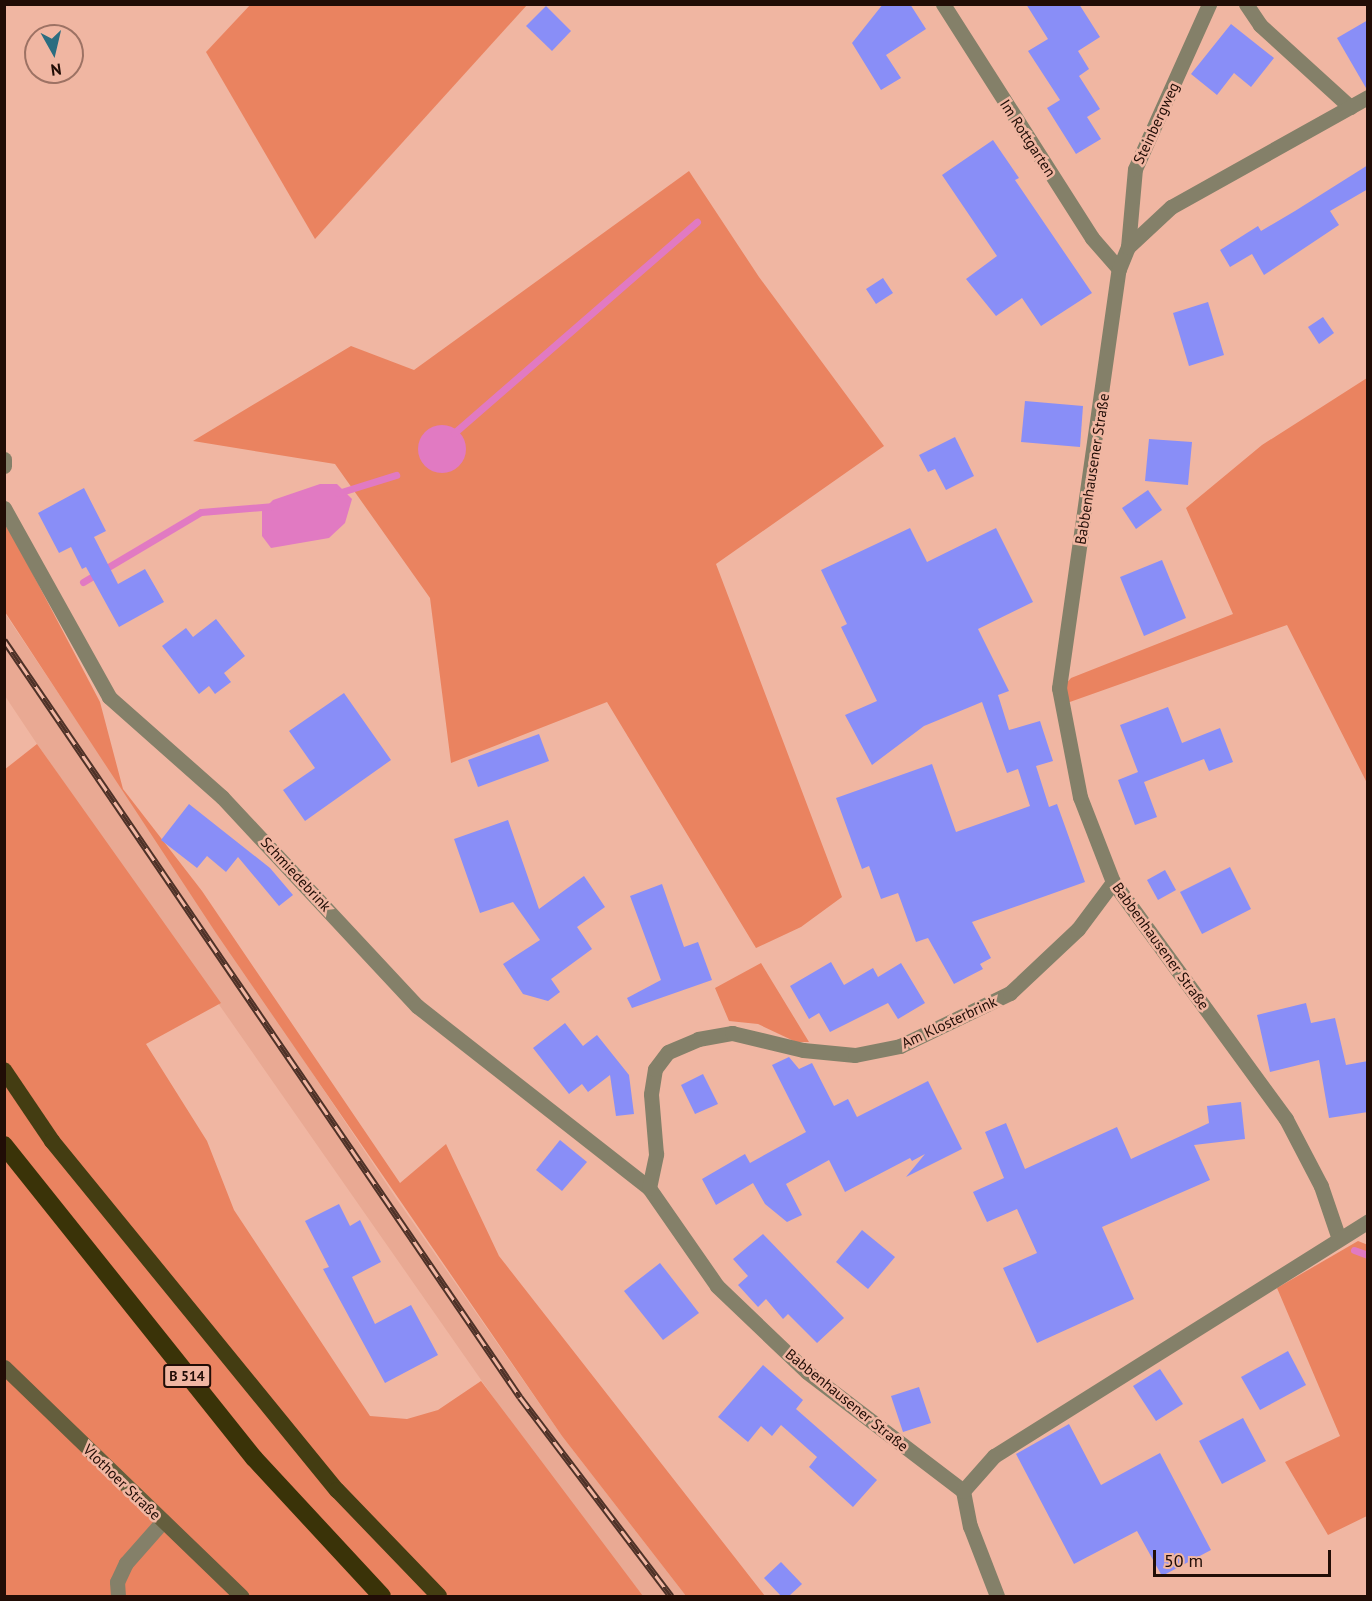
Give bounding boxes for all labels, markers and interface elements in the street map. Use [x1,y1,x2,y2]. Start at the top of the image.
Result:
north arrow [24,24,84,84]
text: N [50,59,63,80]
street label: Steinbergweg [1129,79,1183,167]
street label: Im Rottgarten [996,96,1060,180]
street label: Babbenhausener Straße [1071,392,1113,546]
street label: Schmiedebrink [257,833,335,915]
street label: Babbenhausener Straße [1109,879,1213,1013]
street label: Am Klosterbrink [898,992,1000,1052]
street label: Babbenhausener Straße [782,1345,912,1455]
road number: B 514 [163,1365,211,1387]
street label: Vlothoer Straße [79,1440,165,1524]
scale bar [1156,1538,1334,1576]
text: 50 m [1164,1549,1203,1572]

